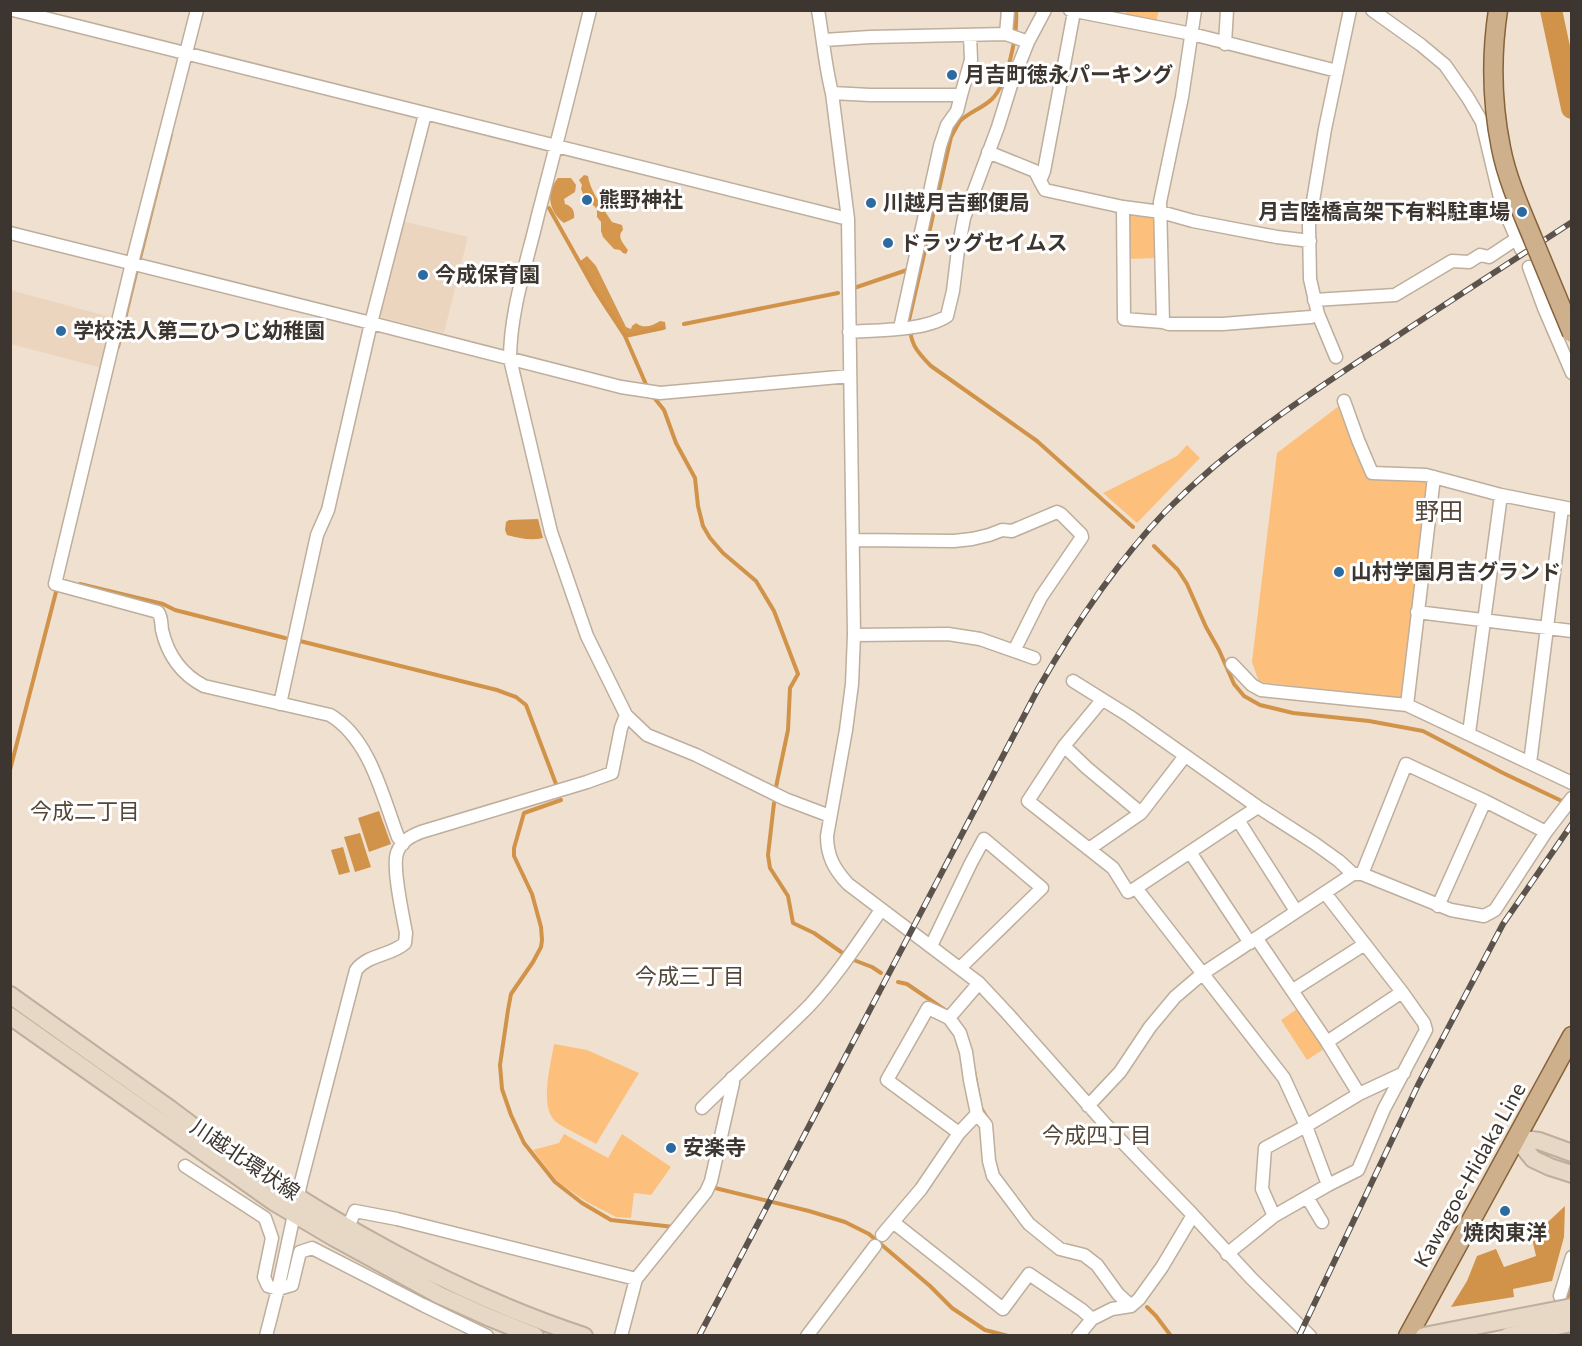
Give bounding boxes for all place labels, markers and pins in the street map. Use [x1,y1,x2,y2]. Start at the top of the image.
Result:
place label: 月吉町徳永パーキング [964,61,1173,86]
marker: 月吉町徳永パーキング [945,68,959,82]
place label: 熊野神社 [599,186,683,211]
place label: 川越月吉郵便局 [883,189,1030,214]
marker: 熊野神社 [580,193,594,207]
marker: 川越月吉郵便局 [864,196,878,210]
place label: 月吉陸橋高架下有料駐車場 [1258,198,1510,223]
marker: 月吉陸橋高架下有料駐車場 [1515,205,1529,219]
place label: ドラッグセイムス [900,229,1068,254]
marker: ドラッグセイムス [881,236,895,250]
place label: 今成保育園 [435,261,540,286]
marker: 今成保育園 [416,268,430,282]
place label: 学校法人第二ひつじ幼稚園 [73,317,325,342]
marker: 学校法人第二ひつじ幼稚園 [54,324,68,338]
place label: 山村学園月吉グランド [1351,558,1561,583]
marker: 山村学園月吉グランド [1332,565,1346,579]
place label: 安楽寺 [683,1134,746,1159]
marker: 安楽寺 [664,1141,678,1155]
marker: 焼肉東洋 [1498,1204,1512,1218]
place label: 焼肉東洋 [1463,1219,1547,1244]

